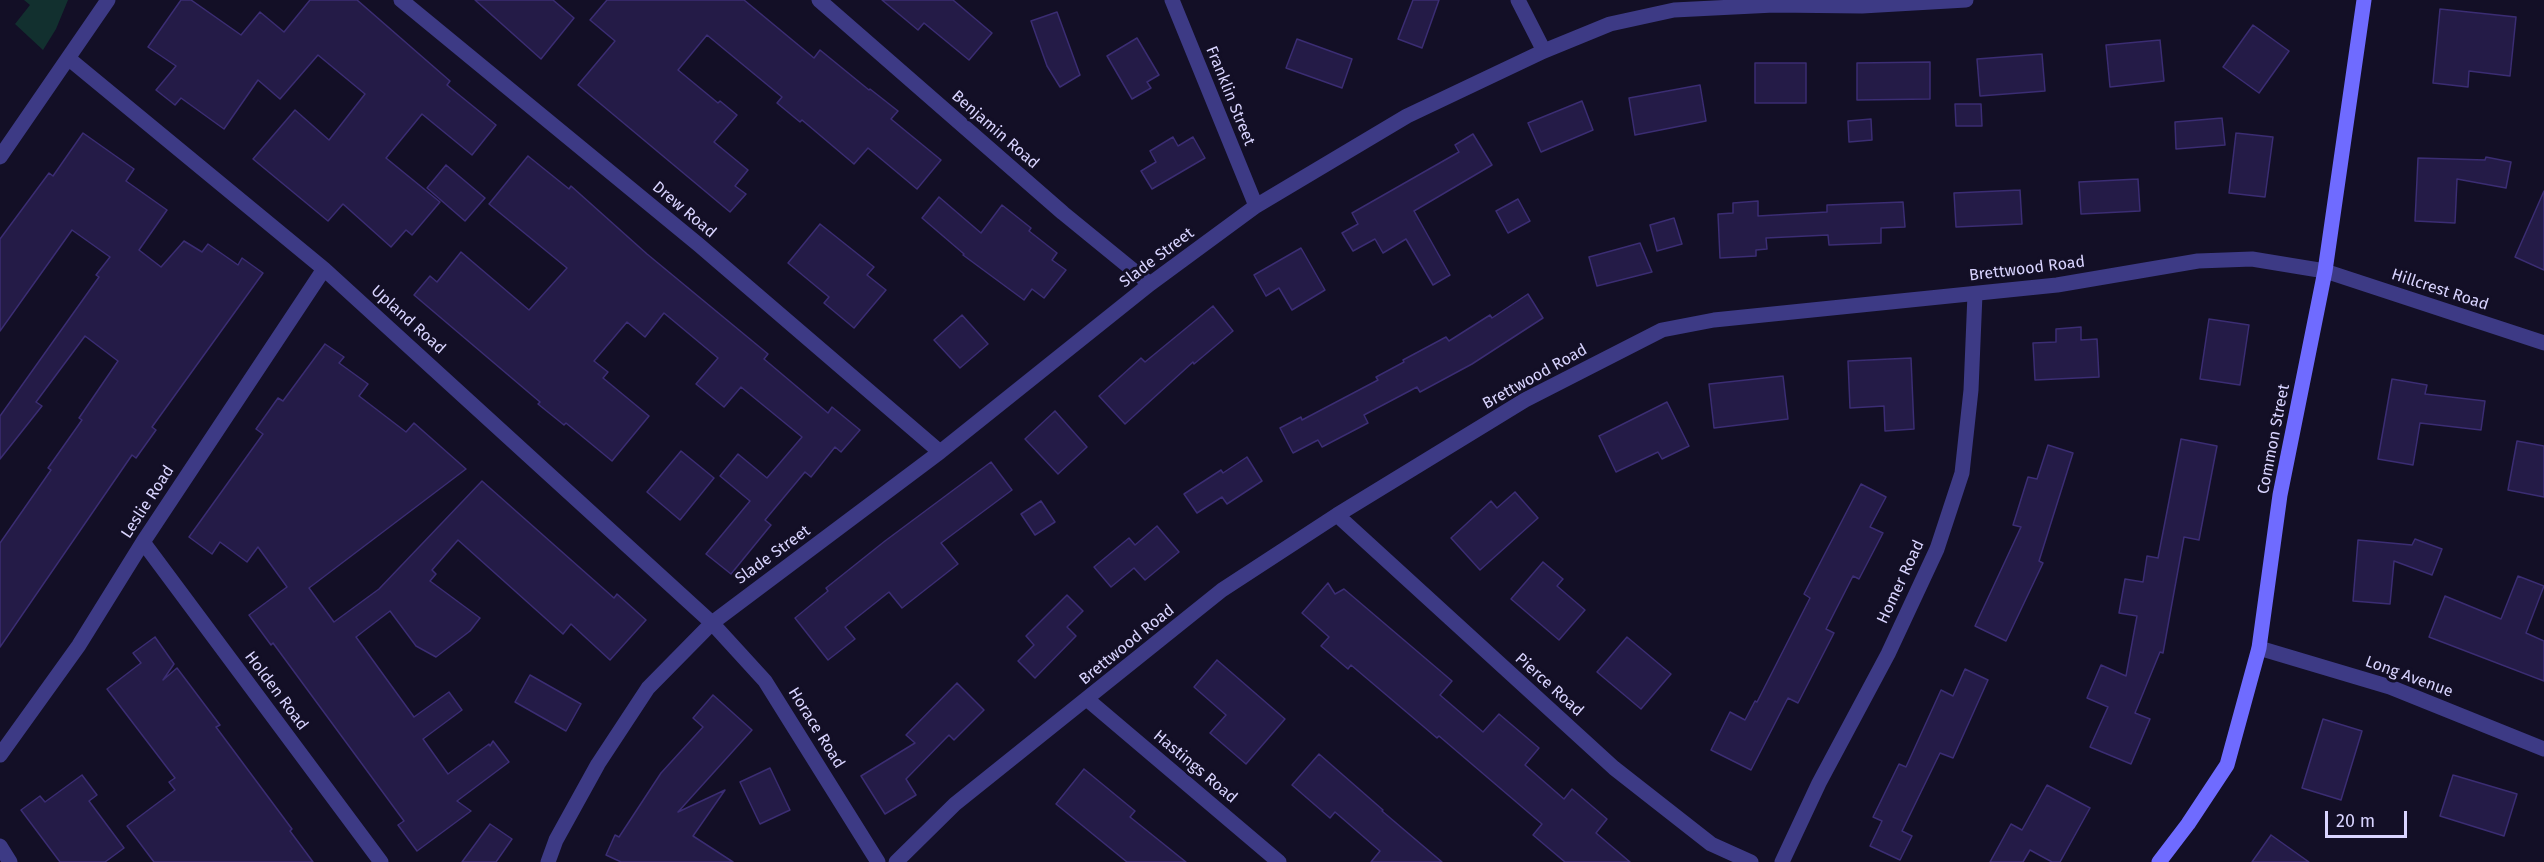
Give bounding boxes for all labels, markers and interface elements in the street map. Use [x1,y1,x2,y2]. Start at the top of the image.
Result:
street label: Franklin Street [1201,44,1259,148]
street label: Benjamin Road [947,87,1043,173]
street label: Drew Road [648,178,720,242]
street label: Slade Street [1116,224,1198,292]
street label: Brettwood Road [1968,252,2086,286]
street label: Hillcrest Road [2389,265,2491,315]
street label: Upland Road [367,282,449,358]
street label: Brettwood Road [1479,340,1591,414]
street label: Common Street [2254,382,2294,496]
street label: Leslie Road [117,462,179,542]
street label: Slade Street [732,521,814,589]
street label: Homer Road [1873,537,1929,627]
street label: Brettwood Road [1076,601,1178,689]
street label: Holden Road [240,648,312,734]
street label: Pierce Road [1511,649,1587,721]
street label: Long Avenue [2363,652,2455,702]
street label: Horace Road [784,684,848,772]
street label: Hastings Road [1149,726,1241,808]
scale bar [2328,799,2410,837]
text: 20 m [2336,810,2375,832]

